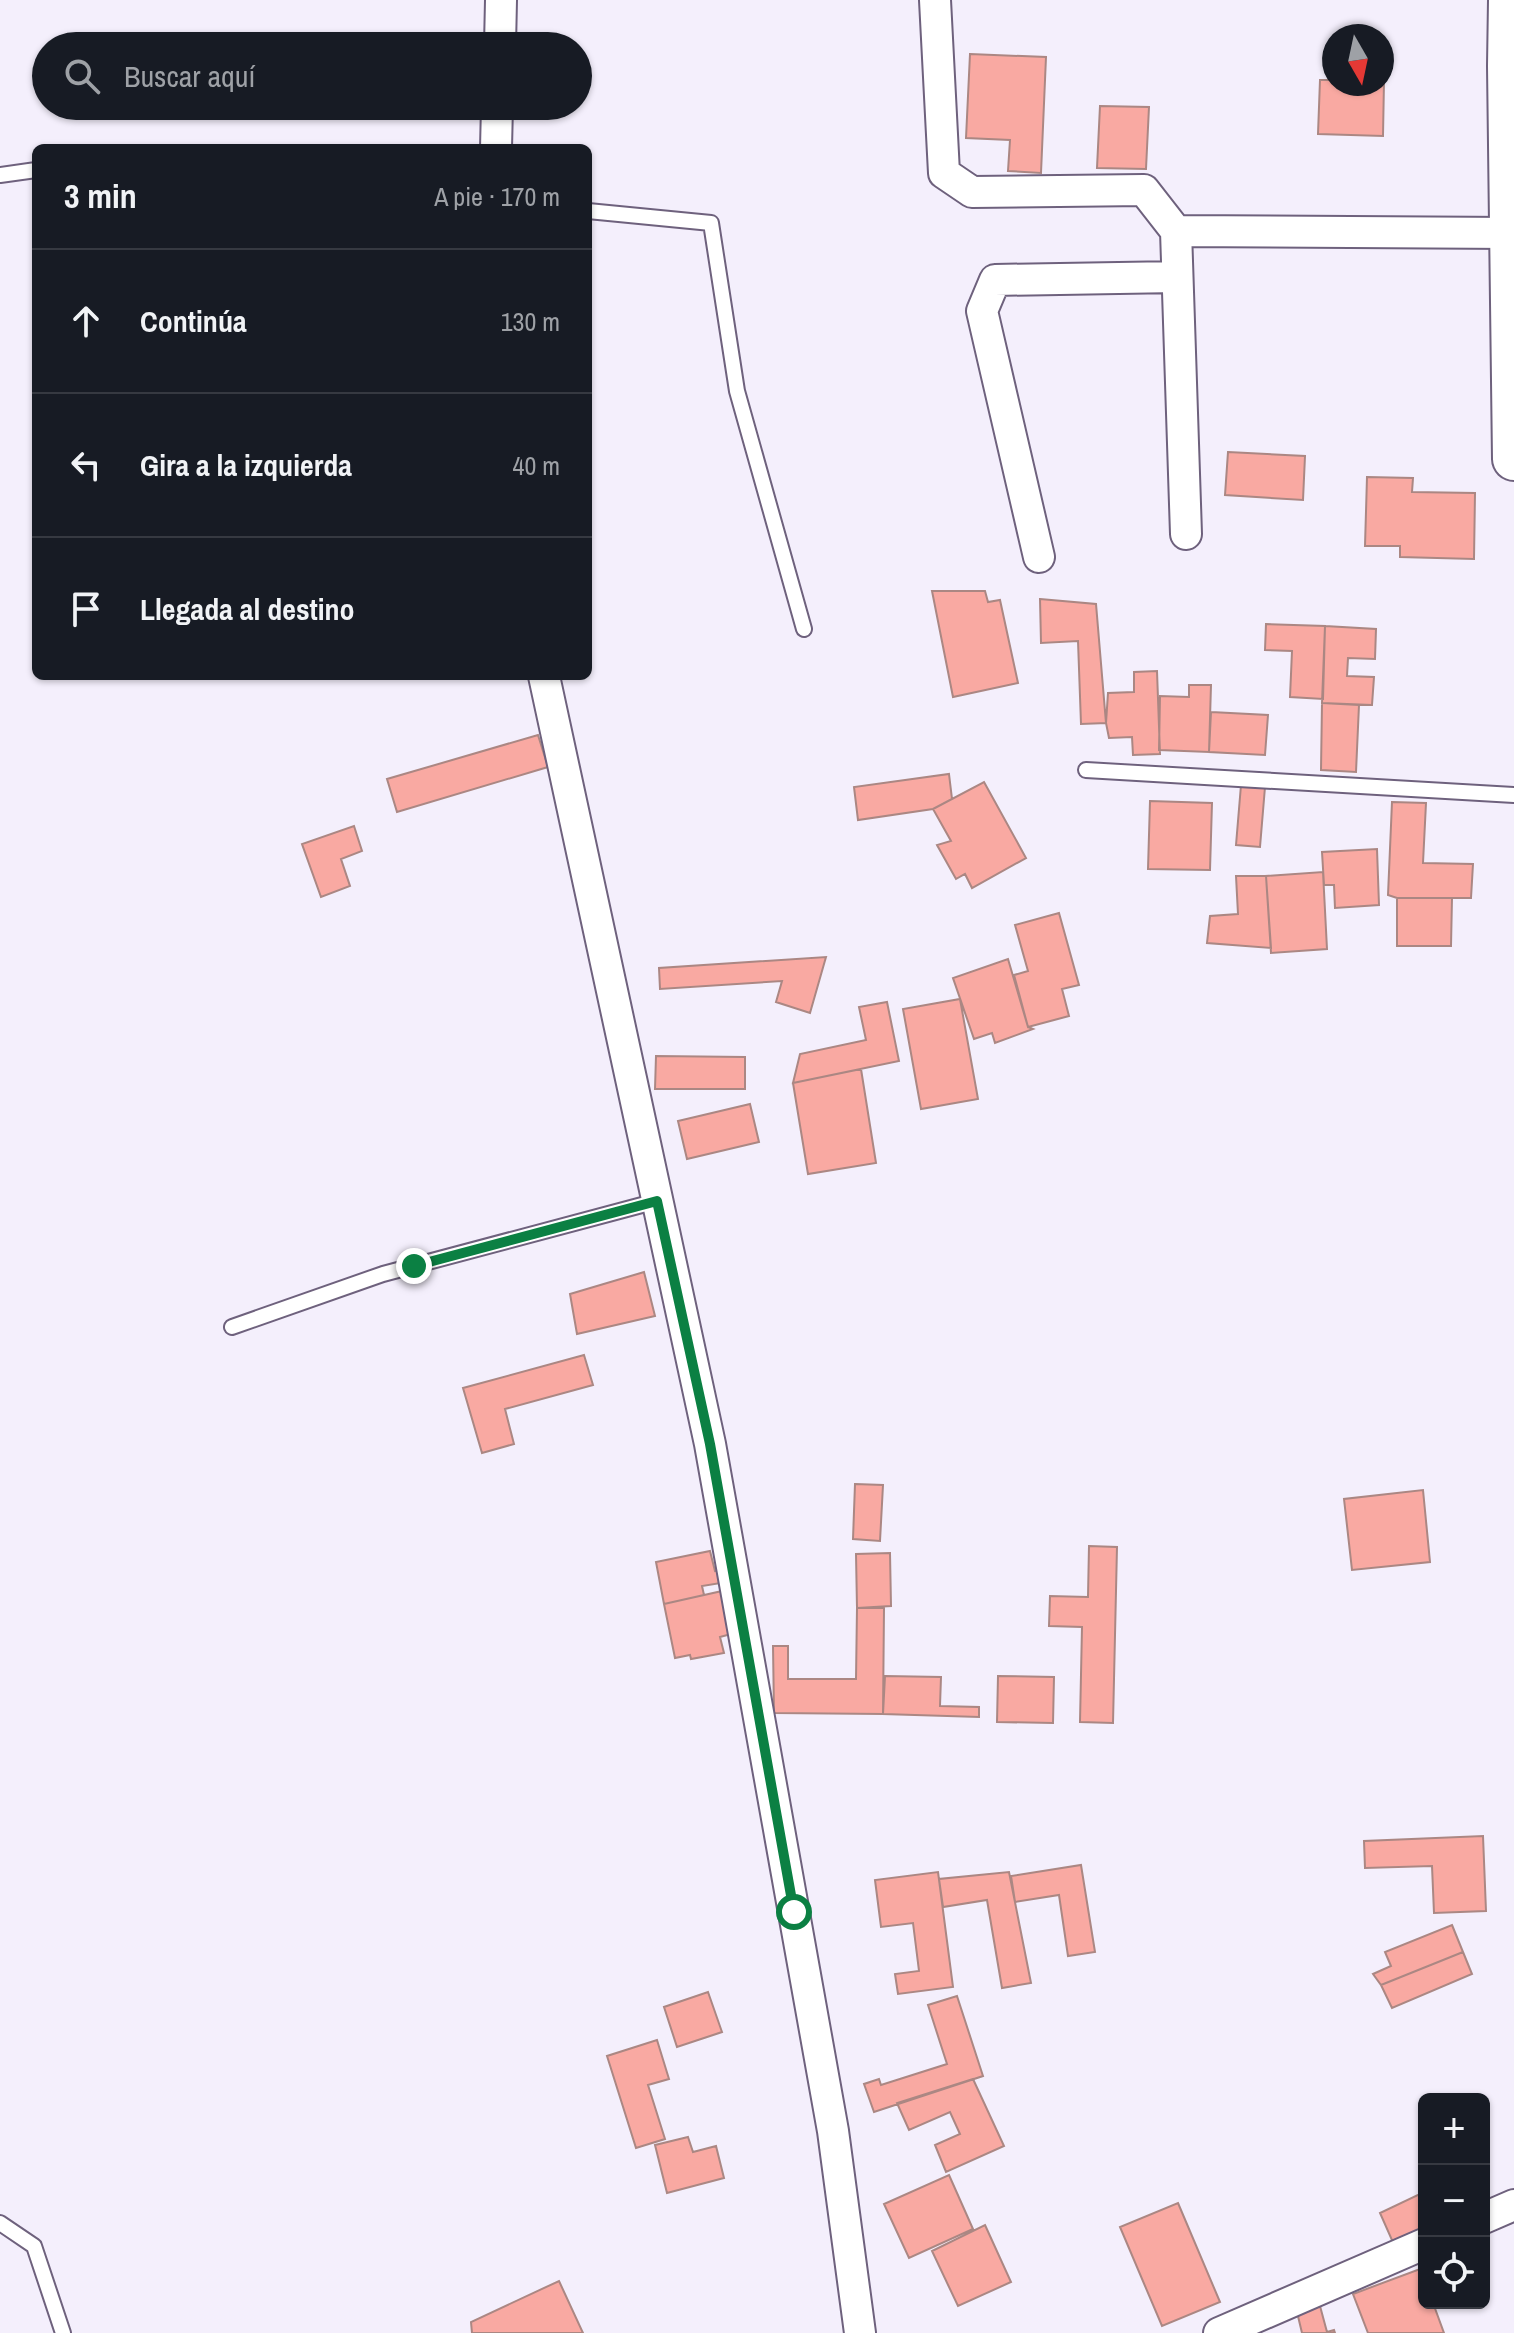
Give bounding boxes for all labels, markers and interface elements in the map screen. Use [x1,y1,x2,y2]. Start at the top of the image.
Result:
north arrow [1322,24,1394,96]
search box [32,32,592,120]
icon: search [60,54,104,98]
text: Buscar aquí [124,56,255,96]
text: 3 min [64,173,137,219]
text: A pie · 170 m [434,179,560,214]
icon: ahead [64,299,108,343]
text: Continúa [140,301,247,341]
text: 130 m [501,304,560,339]
icon: left [64,443,108,487]
text: Gira a la izquierda [140,445,352,485]
text: 40 m [513,448,560,483]
icon: arrive [64,587,108,631]
text: Llegada al destino [140,589,355,629]
route end [396,1248,432,1284]
route start [776,1894,812,1930]
map controls [1418,2093,1490,2309]
button: + [1418,2093,1490,2165]
button: − [1418,2165,1490,2237]
button: locate [1418,2237,1490,2309]

